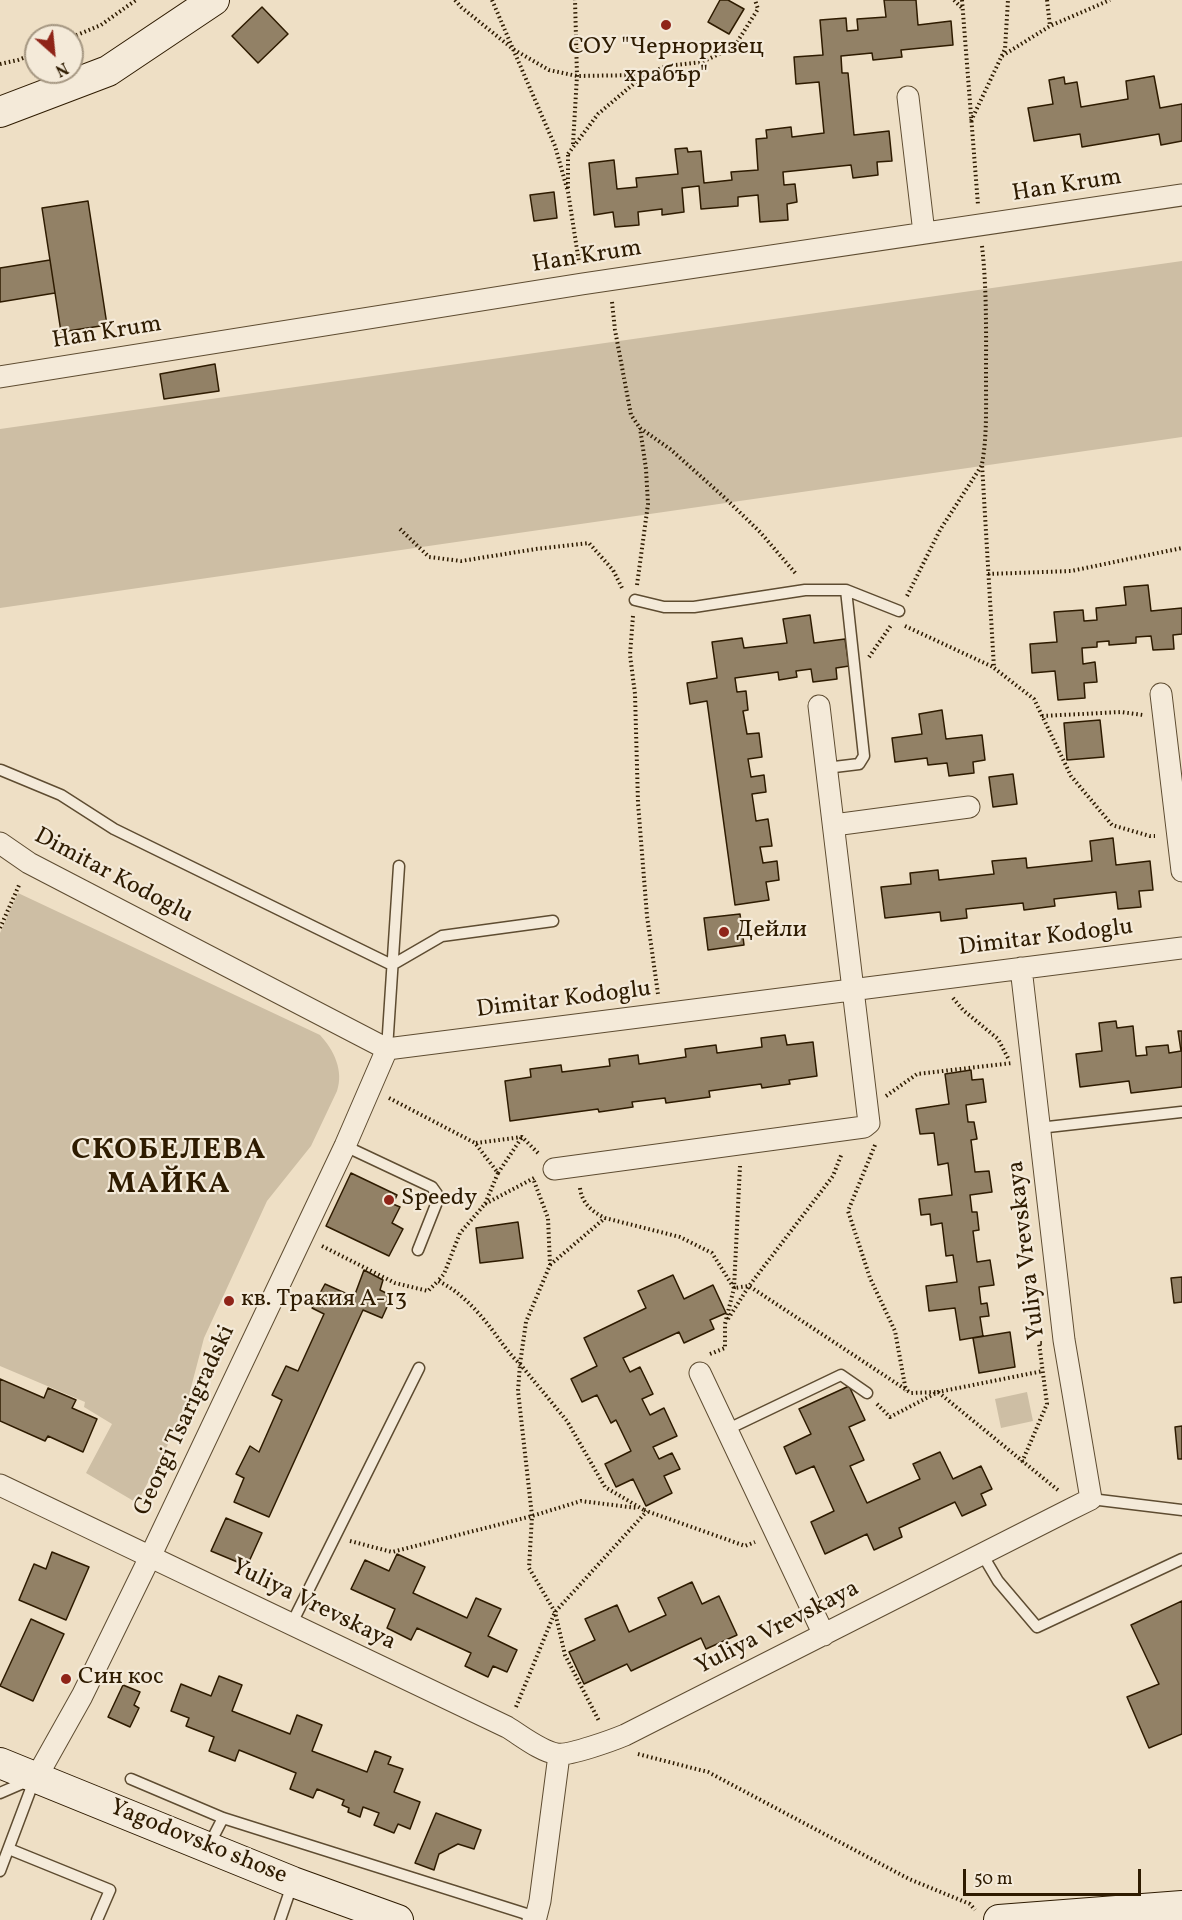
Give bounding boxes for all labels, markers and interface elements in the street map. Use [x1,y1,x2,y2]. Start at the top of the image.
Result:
marker: СОУ "Черноризец храбър" [659,18,673,32]
north arrow [24,24,84,84]
place label: СОУ "Черноризец храбър" [568,35,764,91]
text: N [51,56,71,81]
street label: Han Krum [1010,164,1124,210]
street label: Han Krum [530,235,644,281]
street label: Han Krum [50,311,164,357]
street label: Dimitar Kodoglu [29,823,197,931]
street label: Dimitar Kodoglu [957,914,1135,964]
place label: Дейли [736,918,807,946]
marker: Дейли [717,925,731,939]
street label: Dimitar Kodoglu [475,976,653,1026]
district label: СКОБЕЛЕВА МАЙКА [71,1134,267,1204]
street label: Yuliya Vrevskaya [1003,1159,1053,1341]
place label: Speedy [401,1186,477,1214]
marker: Speedy [382,1193,396,1207]
place label: кв. Тракия А-13 [241,1287,407,1315]
marker: кв. Тракия А-13 [222,1294,236,1308]
street label: Georgi Tsarigradski [129,1321,243,1521]
street label: Yuliya Vrevskaya [226,1554,400,1658]
street label: Yuliya Vrevskaya [691,1575,865,1683]
place label: Син кос [78,1665,164,1693]
marker: Син кос [59,1672,73,1686]
street label: Yagodovsko shose [105,1794,291,1892]
scale bar [966,1857,1144,1895]
text: 50 m [974,1867,1013,1892]

